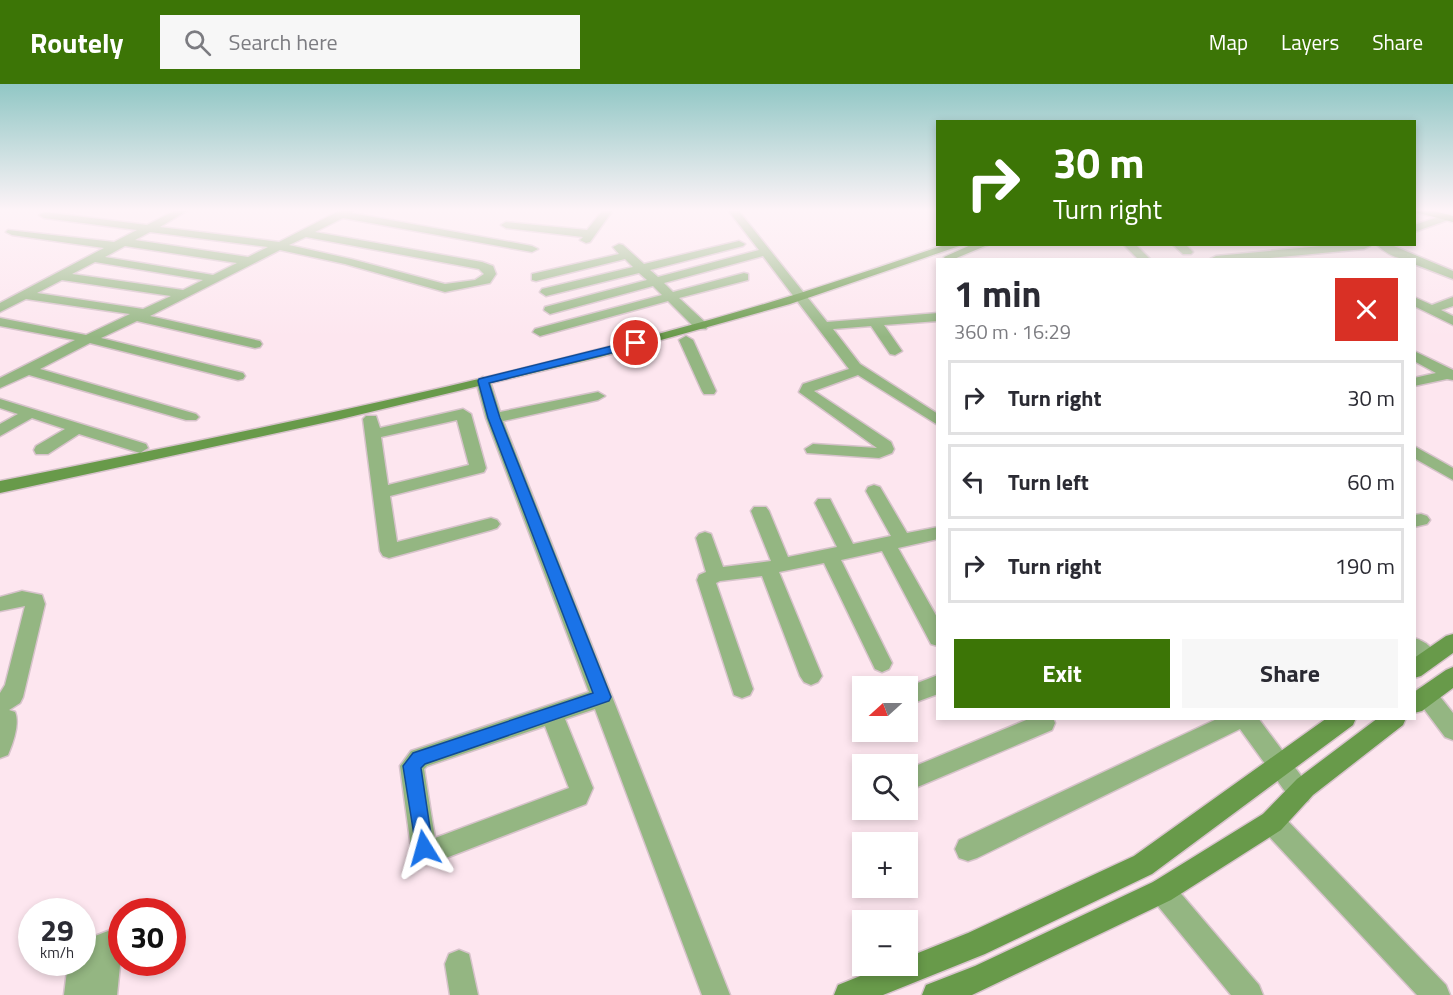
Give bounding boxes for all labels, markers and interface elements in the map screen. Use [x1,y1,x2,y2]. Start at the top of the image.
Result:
search box [160,15,580,69]
text: Routely [30,21,124,64]
text: Search here [229,25,338,59]
icon: search [181,26,214,59]
text: Map [1209,26,1248,58]
text: Layers [1281,26,1339,58]
text: Share [1372,26,1423,58]
text: 30 m [1053,130,1145,194]
icon: right [954,144,1032,222]
text: Turn right [1053,188,1162,229]
text: 1 min [954,266,1041,321]
button: close [1335,278,1398,341]
text: 360 m · 16:29 [954,316,1071,347]
pin [610,317,661,368]
icon: arrive [619,326,652,359]
icon: right [957,381,990,414]
text: Turn right [1008,381,1102,415]
text: 30 m [1347,381,1395,415]
icon: left [957,465,990,498]
text: Turn left [1008,465,1089,499]
text: 60 m [1347,465,1395,499]
icon: right [957,549,990,582]
text: Turn right [1008,549,1102,583]
text: 190 m [1335,549,1395,583]
button: Exit [954,639,1170,708]
button: Share [1182,639,1398,708]
north arrow [852,676,918,742]
map controls [852,676,918,976]
button: search [852,754,918,820]
position arrow [392,816,456,880]
button: + [852,832,918,898]
speed limit sign: 30 [108,898,186,976]
text: 29 [40,907,74,953]
button: − [852,910,918,976]
text: km/h [40,941,74,964]

